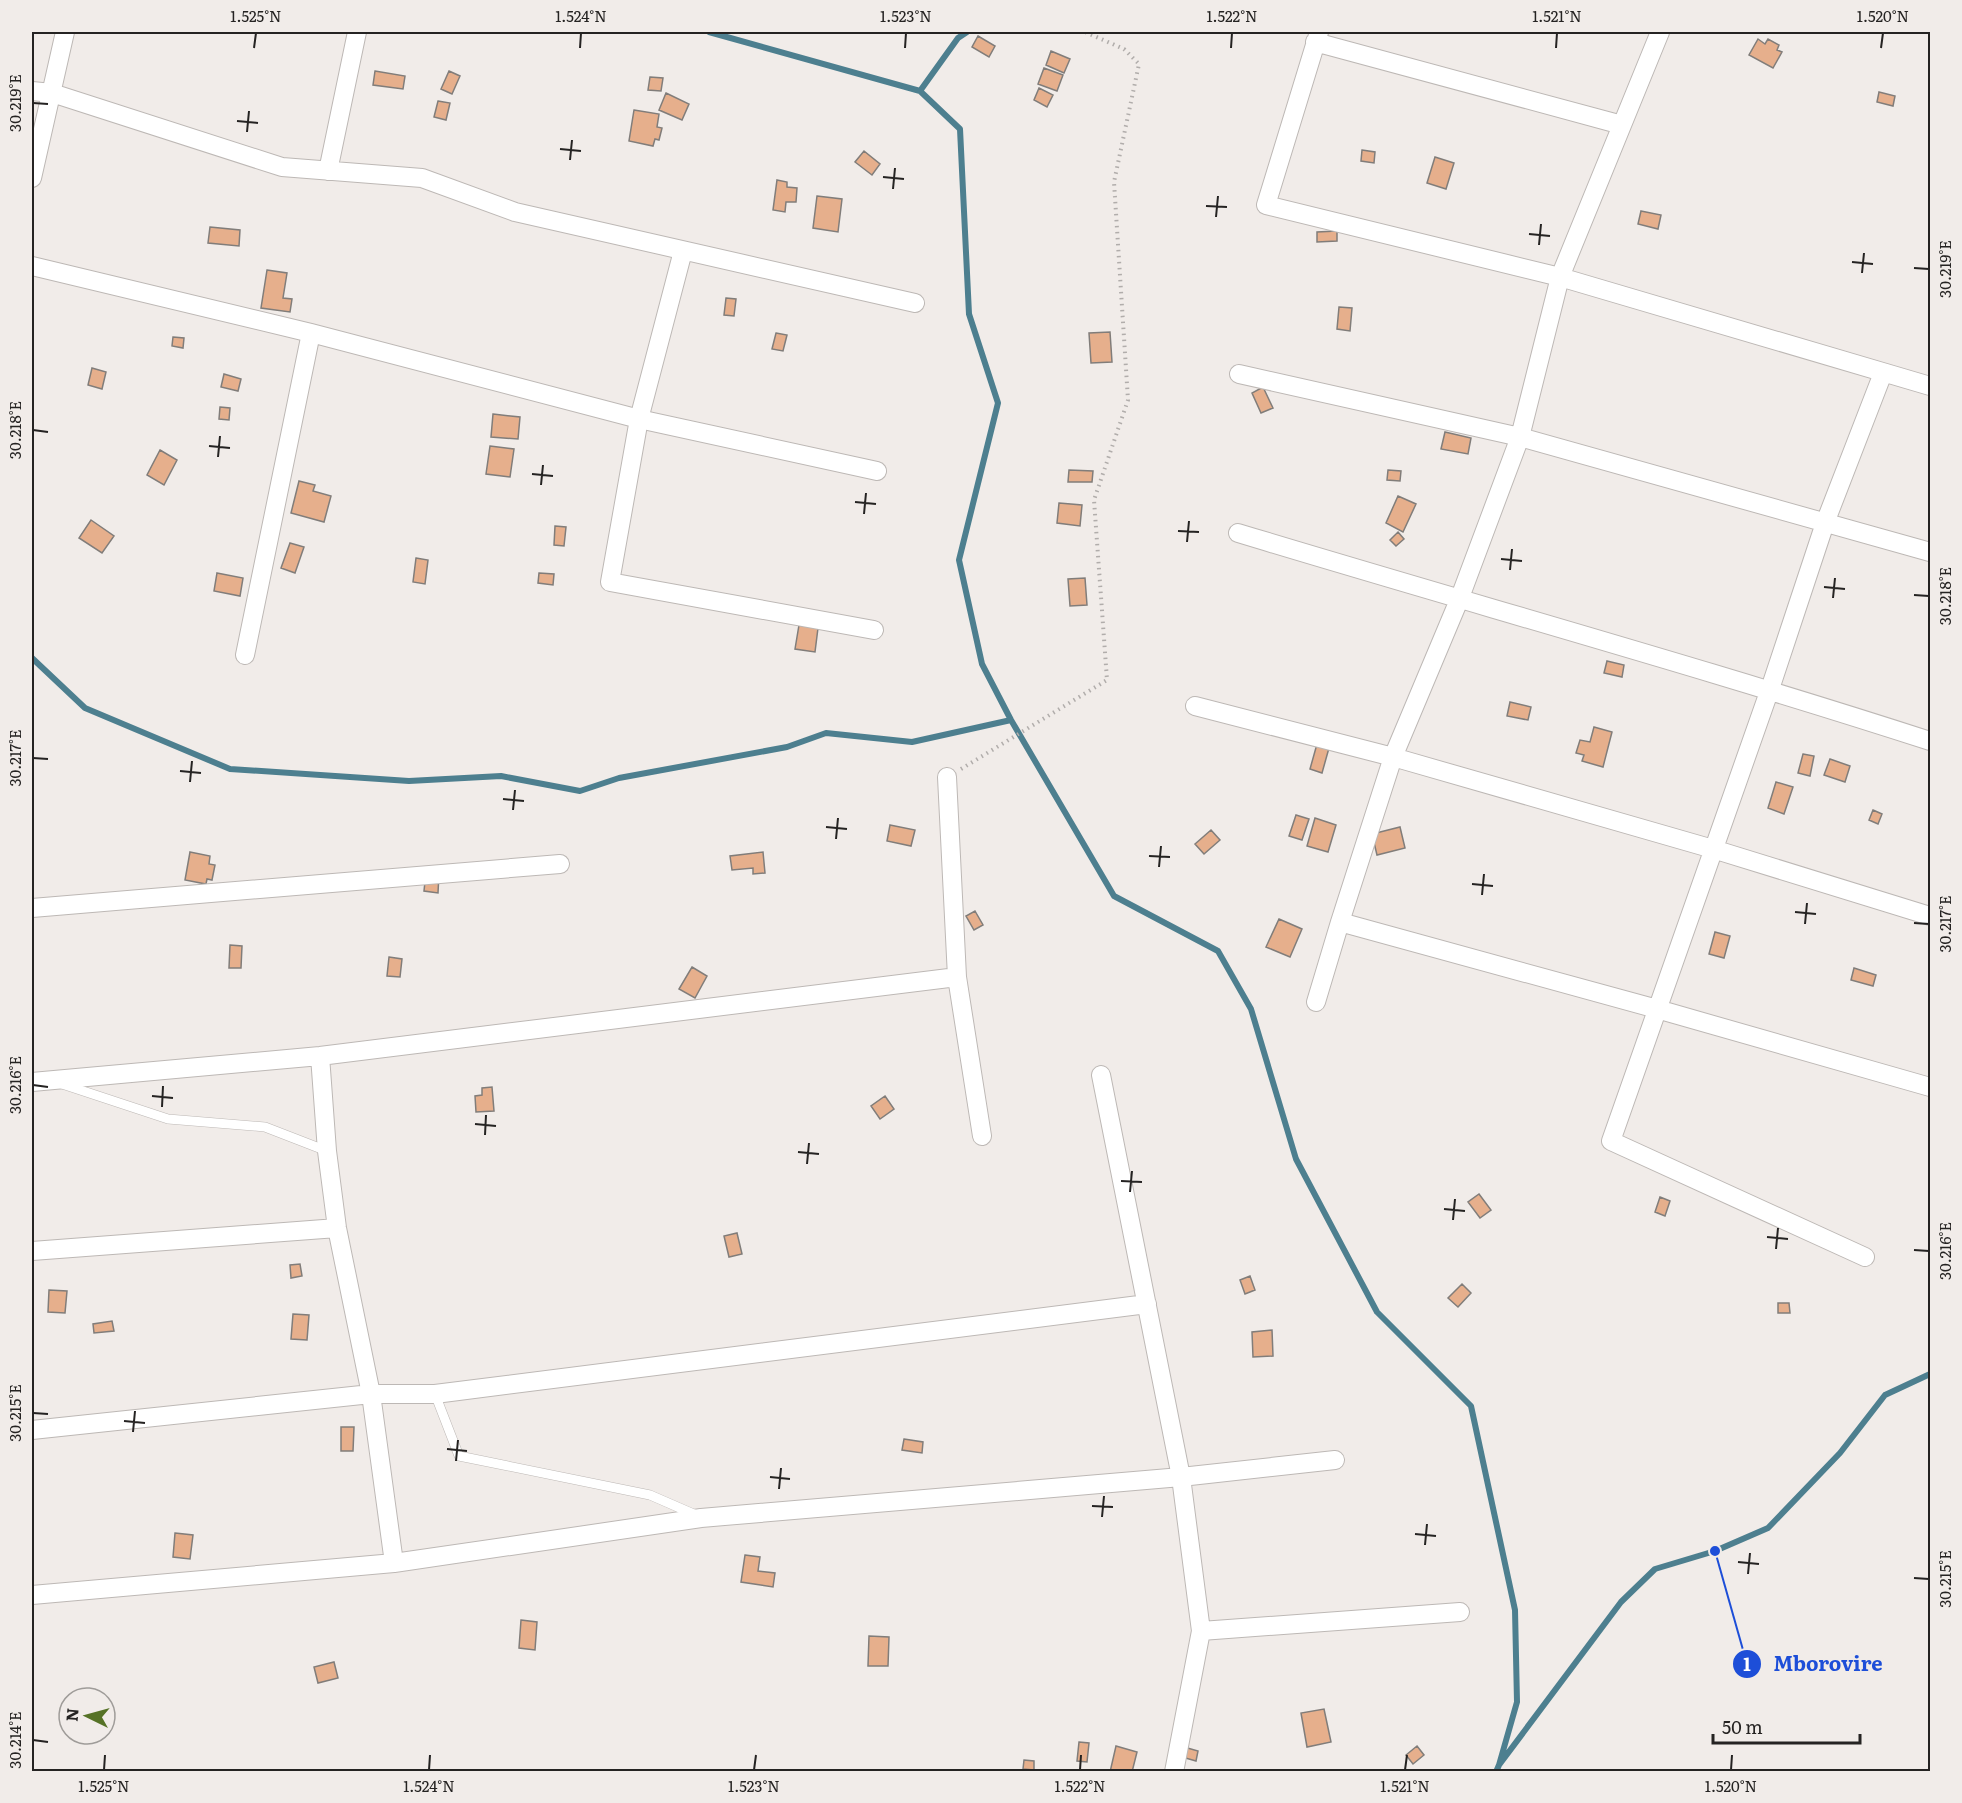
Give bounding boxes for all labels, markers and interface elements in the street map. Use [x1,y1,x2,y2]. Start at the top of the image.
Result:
text: 1.525°N [230,4,282,27]
text: 1.524°N [555,4,607,27]
text: 1.523°N [880,4,932,27]
text: 1.522°N [1206,4,1258,27]
text: 1.521°N [1532,4,1582,27]
text: 1.520°N [1857,4,1909,27]
text: 30.219°E [3,74,26,132]
text: 30.219°E [1933,240,1956,298]
text: 30.218°E [3,401,26,459]
text: 30.218°E [1933,567,1956,625]
text: 30.217°E [3,729,26,787]
text: 30.217°E [1933,895,1956,953]
text: 30.216°E [3,1056,26,1114]
text: 30.216°E [1933,1222,1956,1280]
text: 30.215°E [3,1384,26,1442]
text: 30.215°E [1933,1550,1956,1608]
callout: Mborovire [1732,1645,1895,1683]
text: Mborovire [1773,1647,1883,1677]
text: 1 [1743,1650,1751,1677]
north arrow [57,1686,117,1746]
text: N [59,1707,84,1722]
scale bar [1713,1707,1860,1745]
text: 30.214°E [3,1711,26,1769]
text: 50 m [1722,1713,1763,1740]
text: 1.525°N [78,1774,130,1797]
text: 1.524°N [403,1774,455,1797]
text: 1.523°N [728,1774,780,1797]
text: 1.522°N [1054,1774,1106,1797]
text: 1.521°N [1380,1774,1430,1797]
text: 1.520°N [1705,1774,1757,1797]

